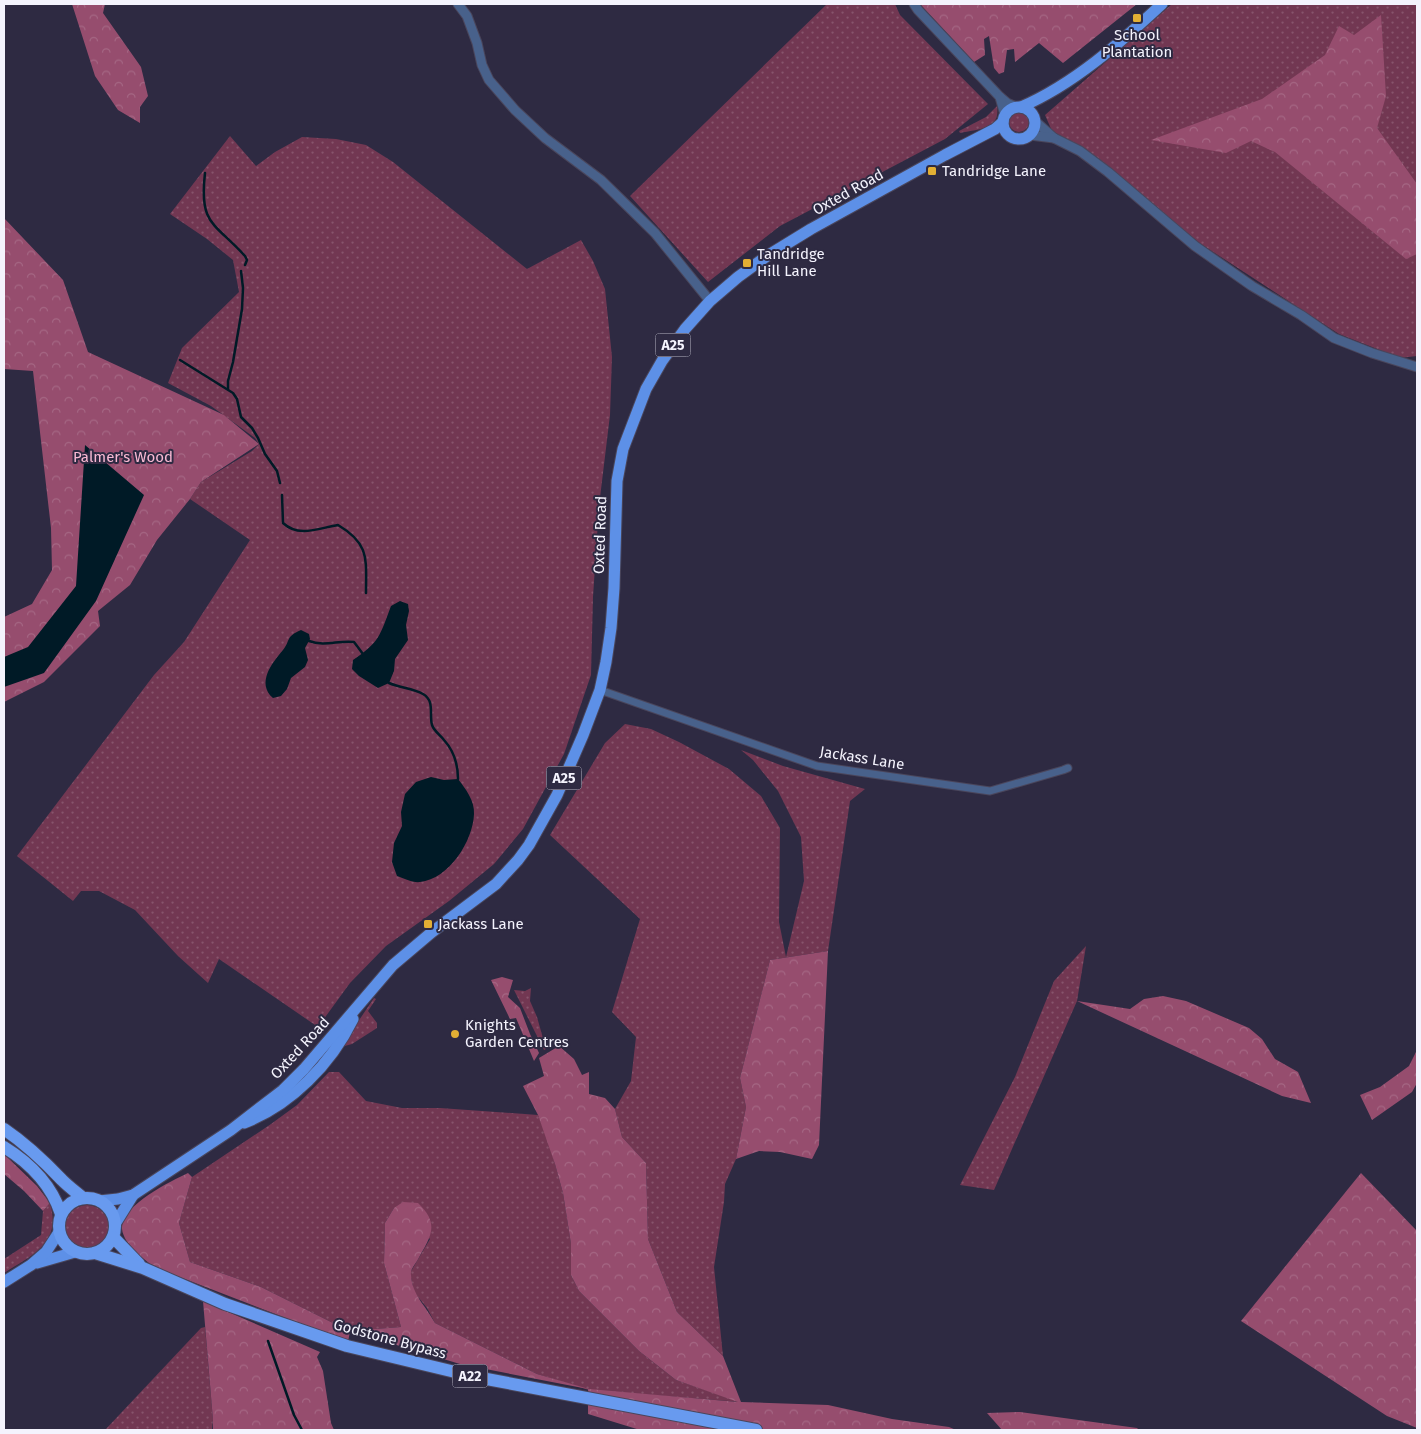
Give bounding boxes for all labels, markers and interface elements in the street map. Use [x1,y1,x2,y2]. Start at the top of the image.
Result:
marker: School Plantation [1131,12,1143,24]
place label: School Plantation [1102,26,1172,61]
place label: Tandridge Lane [942,162,1046,180]
street label: Oxted Road [809,165,887,219]
marker: Tandridge Lane [926,165,938,177]
place label: Tandridge Hill Lane [757,245,825,280]
marker: Tandridge Hill Lane [741,257,753,269]
road number: A25 [656,334,690,356]
park label: Palmer's Wood [73,448,173,466]
street label: Oxted Road [590,496,610,574]
street label: Jackass Lane [818,742,906,774]
road number: A25 [546,766,582,790]
place label: Jackass Lane [438,915,524,933]
marker: Jackass Lane [422,918,434,930]
street label: Oxted Road [267,1013,333,1083]
place label: Knights Garden Centres [465,1016,569,1051]
marker: Knights Garden Centres [449,1028,461,1040]
street label: Godstone Bypass [332,1315,448,1363]
road number: A22 [452,1364,488,1388]

